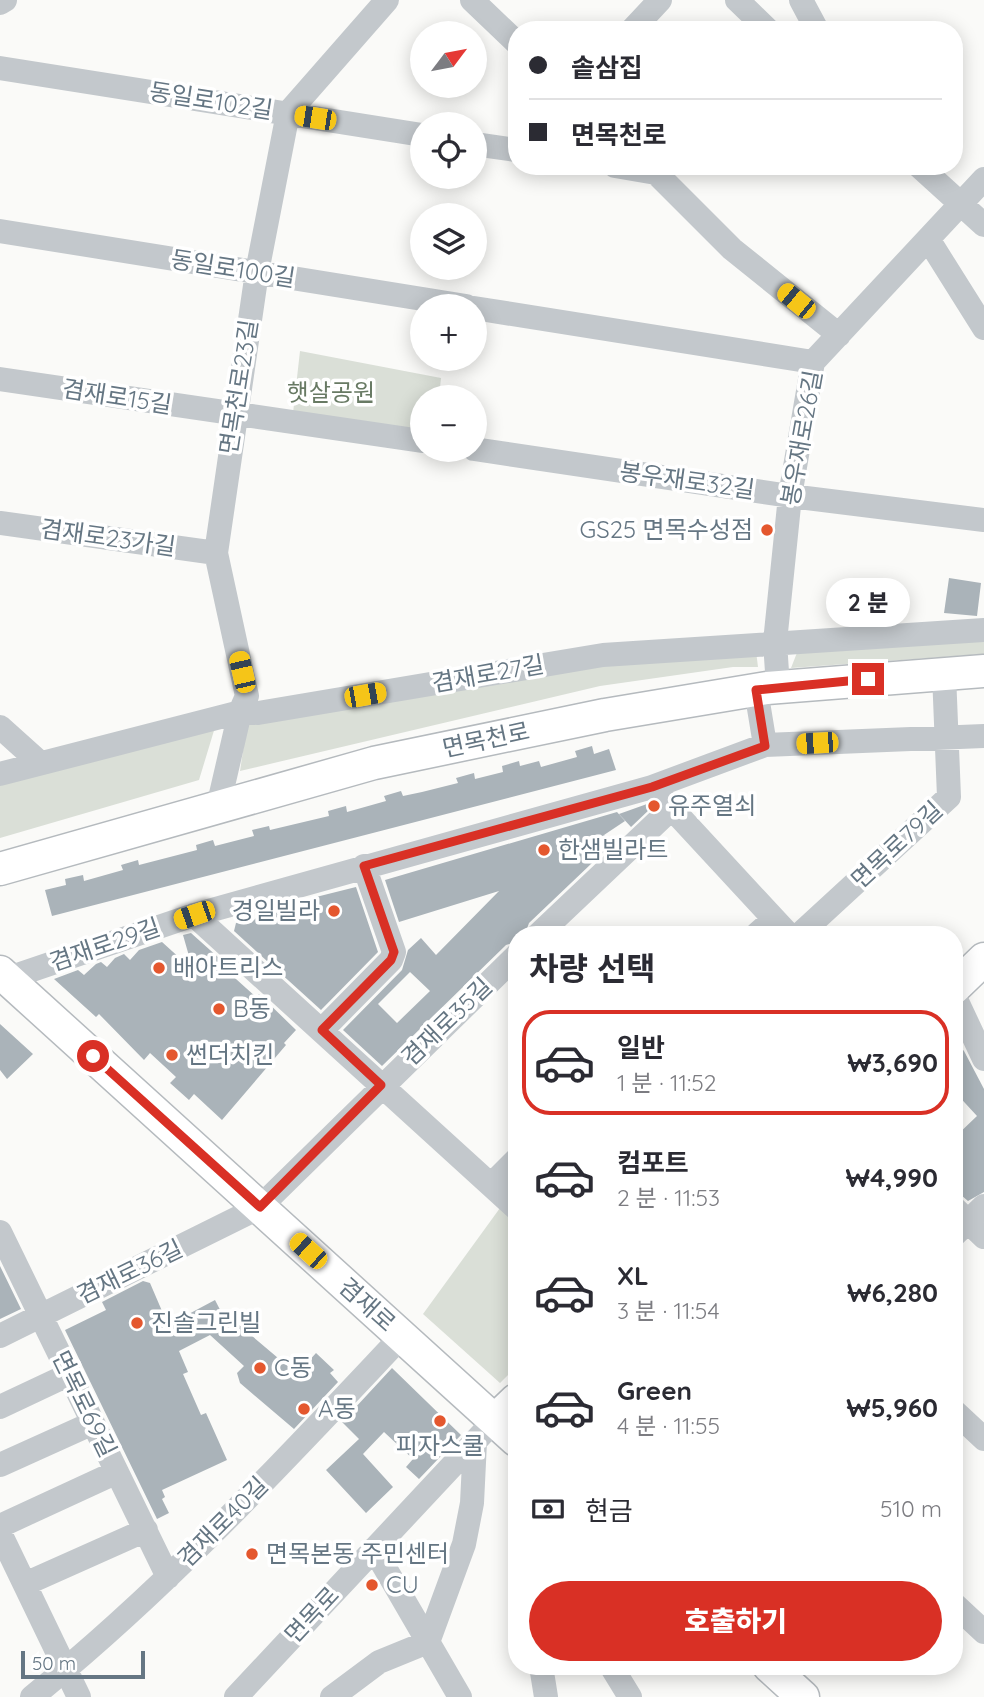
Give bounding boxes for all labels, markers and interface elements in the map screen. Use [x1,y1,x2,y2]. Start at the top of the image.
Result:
north arrow [410,21,486,98]
map controls [410,21,487,462]
text: 솥삼집 [571,51,643,84]
street label: 동일로102길 [147,75,275,125]
car [293,104,338,132]
button: locate [410,112,487,189]
text: 면목천로 [571,118,667,151]
button: layers [410,203,487,280]
street label: 동일로100길 [169,243,298,293]
car [774,280,819,322]
button: + [410,294,487,371]
street label: 면목천로23길 [213,317,263,456]
street label: 봉우재로26길 [774,368,828,508]
street label: 겸재로15길 [60,373,174,419]
park label: 햇살공원 [287,377,375,407]
button: − [410,385,487,462]
street label: 봉우재로32길 [618,456,757,504]
street label: 겸재로23가길 [39,513,178,561]
place label: GS25 면목수성점 [580,514,753,544]
marker: GS25 면목수성점 [759,522,775,538]
callout: 2 분 [826,578,910,626]
text: 2 분 [848,588,888,617]
street label: 겸재로27길 [429,648,546,698]
car [228,649,257,695]
route end [852,663,884,695]
car [343,681,388,709]
street label: 면목천로 [439,715,532,763]
car [796,731,839,755]
place label: 유주열쇠 [668,790,756,820]
street label: 면목로79길 [844,794,948,894]
marker: 유주열쇠 [646,798,662,814]
place label: 한샘빌라트 [558,834,668,864]
marker: 한샘빌라트 [536,842,552,858]
place label: 경일빌라 [232,895,320,925]
car [171,898,218,932]
marker: 경일빌라 [326,903,342,919]
street label: 겸재로29길 [45,911,164,977]
text: 차량 선택 [529,948,656,988]
place label: 배아트리스 [173,952,283,982]
marker: 배아트리스 [151,960,167,976]
street label: 겸재로35길 [395,971,498,1072]
place label: B동 [233,993,271,1023]
marker: B동 [211,1001,227,1017]
icon: car [533,1031,596,1094]
text: 일반 [617,1031,665,1064]
place label: 썬더치킨 [186,1039,274,1069]
route start [77,1040,109,1072]
text: ₩3,690 [847,1046,938,1079]
marker: 썬더치킨 [164,1047,180,1063]
text: 1 분 · 11:52 [617,1068,717,1097]
icon: car [533,1146,596,1209]
text: 컴포트 [617,1146,689,1179]
text: ₩4,990 [846,1161,938,1194]
text: 2 분 · 11:53 [617,1183,720,1212]
car [286,1229,331,1273]
street label: 겸재로36길 [72,1233,187,1310]
text: XL [617,1259,649,1292]
icon: car [533,1261,596,1324]
street label: 겸재로 [333,1271,402,1338]
text: ₩6,280 [847,1276,938,1309]
text: 3 분 · 11:54 [617,1296,720,1325]
place label: 진솔그린빌 [151,1307,261,1337]
marker: 진솔그린빌 [129,1315,145,1331]
street label: 면목로69길 [46,1345,124,1462]
place label: C동 [274,1352,312,1382]
marker: C동 [252,1360,268,1376]
text: Green [617,1374,692,1407]
icon: car [533,1376,596,1439]
text: ₩5,960 [846,1391,938,1424]
place label: A동 [318,1393,356,1423]
marker: A동 [296,1401,312,1417]
text: 4 분 · 11:55 [617,1411,720,1440]
marker: 피자스쿨 [432,1413,448,1429]
place label: 피자스쿨 [396,1430,484,1460]
street label: 겸재로40길 [171,1470,274,1573]
icon: cash [529,1490,567,1528]
text: 현금 [585,1494,633,1527]
text: 510 m [880,1494,942,1523]
place label: 면목본동 주민센터 [266,1538,449,1568]
marker: 면목본동 주민센터 [244,1546,260,1562]
place label: CU [386,1569,419,1599]
marker: CU [364,1577,380,1593]
street label: 면목로 [278,1580,345,1649]
button: 호출하기 [529,1581,942,1661]
scale bar [21,1648,145,1680]
text: 50 m [32,1651,76,1675]

